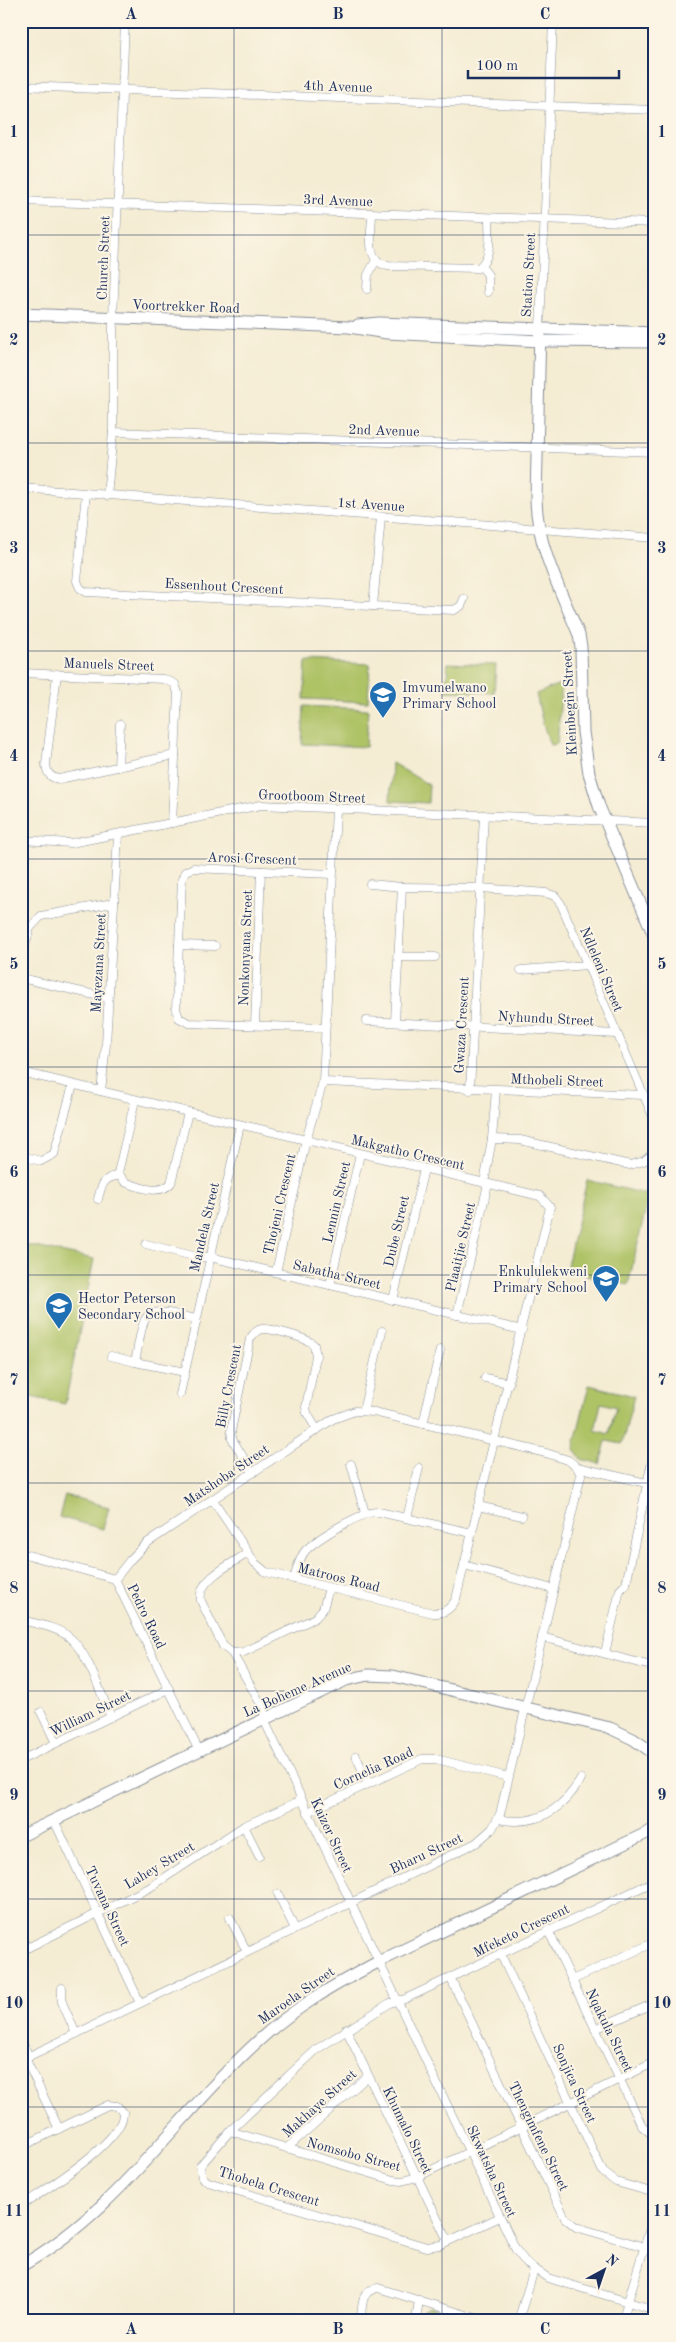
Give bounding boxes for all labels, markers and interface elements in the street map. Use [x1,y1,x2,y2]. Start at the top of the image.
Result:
text: A [125,7,137,23]
text: B [332,7,344,23]
text: C [540,7,550,23]
scale bar [468,48,620,80]
text: 100 m [476,59,518,74]
street label: 4th Avenue [303,79,373,95]
text: 1 [9,125,19,141]
text: 1 [657,125,667,141]
street label: 3rd Avenue [303,193,373,209]
street label: Church Street [96,215,112,301]
street label: Station Street [520,232,538,318]
street label: Voortrekker Road [132,298,240,316]
text: 2 [9,333,19,349]
text: 2 [657,333,667,349]
street label: 2nd Avenue [348,423,420,439]
street label: 1st Avenue [337,496,405,514]
text: 3 [9,541,19,557]
text: 3 [657,541,667,557]
street label: Essenhout Crescent [164,577,284,597]
street label: Kleinbegin Street [560,650,580,756]
street label: Manuels Street [63,656,155,674]
school or university icon: Imvumelwano Primary School [368,680,398,719]
place label: Imvumelwano Primary School [402,681,496,711]
text: 4 [9,749,19,765]
text: 4 [657,749,667,765]
street label: Grootboom Street [258,788,366,806]
street label: Arosi Crescent [207,850,297,868]
street label: Nonkonyana Street [237,890,255,1006]
street label: Mayezana Street [89,913,109,1013]
street label: Ndleleni Street [577,925,625,1014]
text: 5 [9,957,19,973]
text: 5 [657,957,667,973]
street label: Gwaza Crescent [452,976,472,1074]
street label: Nyhundu Street [497,1009,595,1029]
street label: Mthobeli Street [510,1072,604,1090]
street label: Makgatho Crescent [349,1133,466,1173]
street label: Thojeni Crescent [262,1152,298,1256]
street label: Lennin Street [321,1160,353,1244]
text: 6 [9,1165,19,1181]
text: 6 [657,1165,667,1181]
street label: Mandela Street [188,1181,222,1273]
street label: Dube Street [382,1194,412,1268]
street label: Plaaitjie Street [444,1201,478,1293]
street label: Sabatha Street [291,1258,382,1292]
school or university icon: Enkululekweni Primary School [591,1264,621,1303]
place label: Enkululekweni Primary School [493,1265,587,1295]
school or university icon: Hector Peterson Secondary School [44,1291,74,1330]
place label: Hector Peterson Secondary School [78,1292,185,1322]
street label: Billy Crescent [214,1343,244,1429]
text: 7 [9,1373,19,1389]
text: 7 [657,1373,667,1389]
street label: Matshoba Street [181,1442,272,1509]
street label: Matroos Road [296,1561,381,1595]
text: 8 [9,1581,19,1597]
text: 8 [657,1581,667,1597]
street label: Pedro Road [124,1582,168,1651]
street label: La Boheme Avenue [241,1660,354,1720]
street label: William Street [48,1688,133,1740]
street label: Cornelia Road [331,1745,415,1793]
text: 9 [9,1788,19,1804]
text: 9 [657,1788,667,1804]
street label: Kaizer Street [308,1796,355,1875]
street label: Bharu Street [388,1831,465,1877]
street label: Lahey Street [122,1840,197,1892]
street label: Tuvana Street [82,1864,132,1949]
street label: Mfeketo Crescent [471,1902,572,1960]
street label: Maroela Street [256,1964,337,2027]
street label: Nqakula Street [583,1986,635,2075]
text: 10 [5,1996,23,2012]
text: 10 [653,1996,671,2012]
street label: Sonjica Street [550,2042,599,2125]
street label: Makhaye Street [280,2067,360,2141]
street label: Thengimfene Street [505,2079,571,2194]
street label: Khumalo Street [380,2084,434,2176]
street label: Skwatsha Street [464,2123,519,2220]
street label: Nomsobo Street [305,2136,402,2174]
street label: Thobela Crescent [216,2165,321,2209]
text: 11 [5,2204,23,2220]
text: 11 [653,2204,671,2220]
north arrow [578,2244,628,2294]
text: N [603,2252,621,2270]
text: A [125,2322,137,2338]
text: B [332,2322,344,2338]
text: C [540,2322,550,2338]

